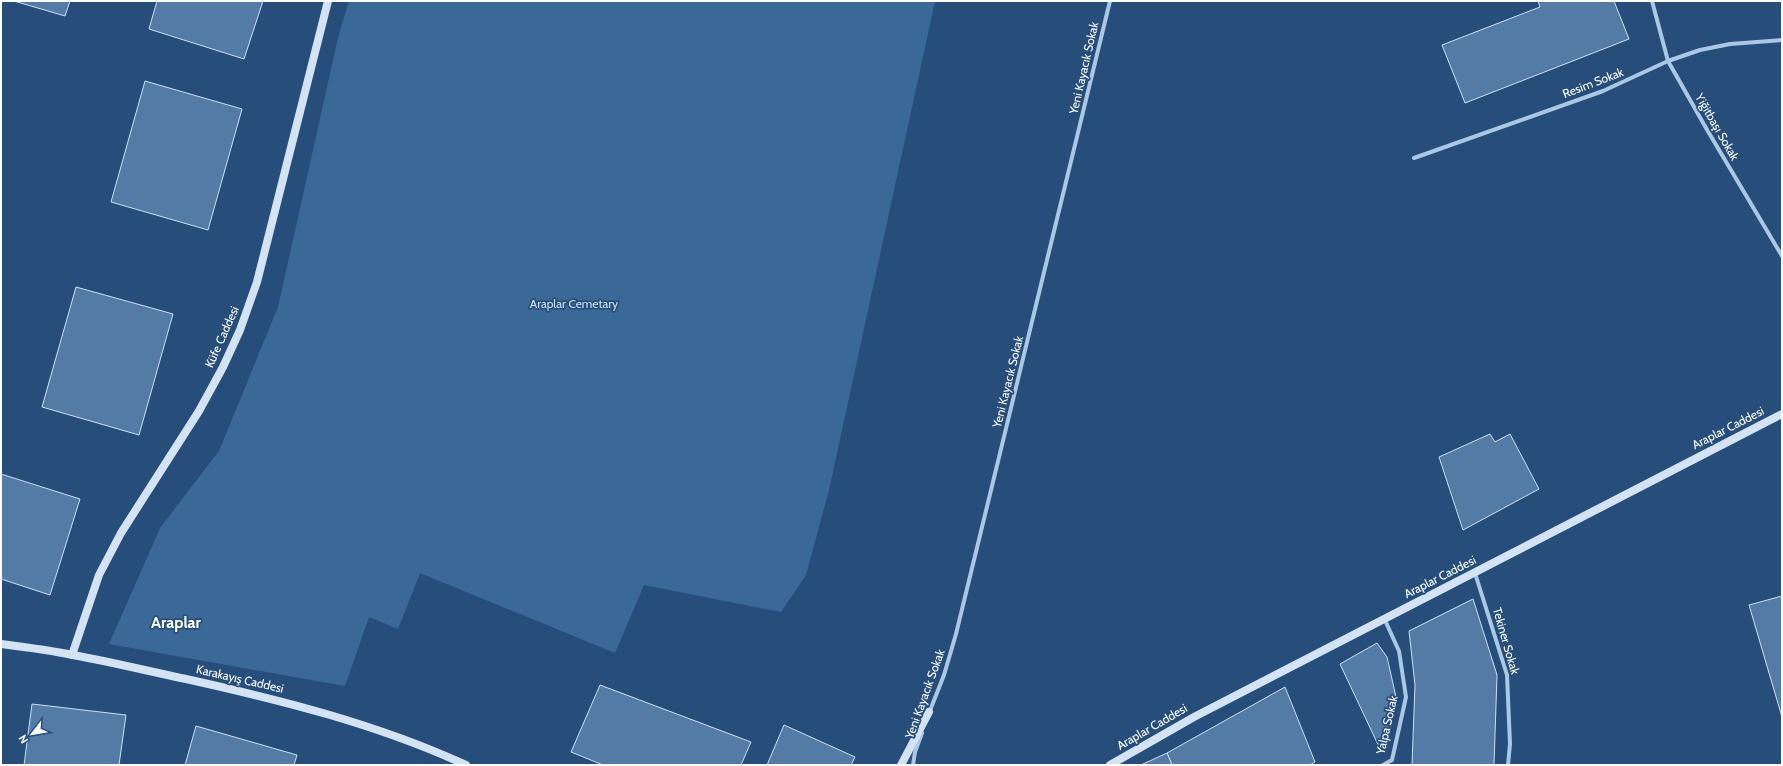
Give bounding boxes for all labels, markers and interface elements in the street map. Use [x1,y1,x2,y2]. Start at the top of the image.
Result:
street label: Yeni Kayacık Sokak [1065,20,1102,116]
street label: Resim Sokak [1560,64,1626,101]
street label: Yiğitbaşı Sokak [1692,90,1743,164]
park label: Araplar Cemetary [530,296,618,311]
street label: Küfe Caddesi [201,304,242,370]
street label: Yeni Kayacık Sokak [989,334,1026,430]
street label: Araplar Caddesi [1689,403,1766,452]
street label: Araplar Caddesi [1401,552,1478,601]
street label: Tekiner Sokak [1490,606,1523,677]
district label: Araplar [151,613,202,632]
street label: Yeni Kayacık Sokak [901,646,948,742]
street label: Karakayış Caddesi [195,661,285,696]
street label: Yalpa Sokak [1372,693,1401,757]
street label: Araplar Caddesi [1114,700,1190,753]
north arrow [12,714,52,754]
text: N [15,732,31,746]

